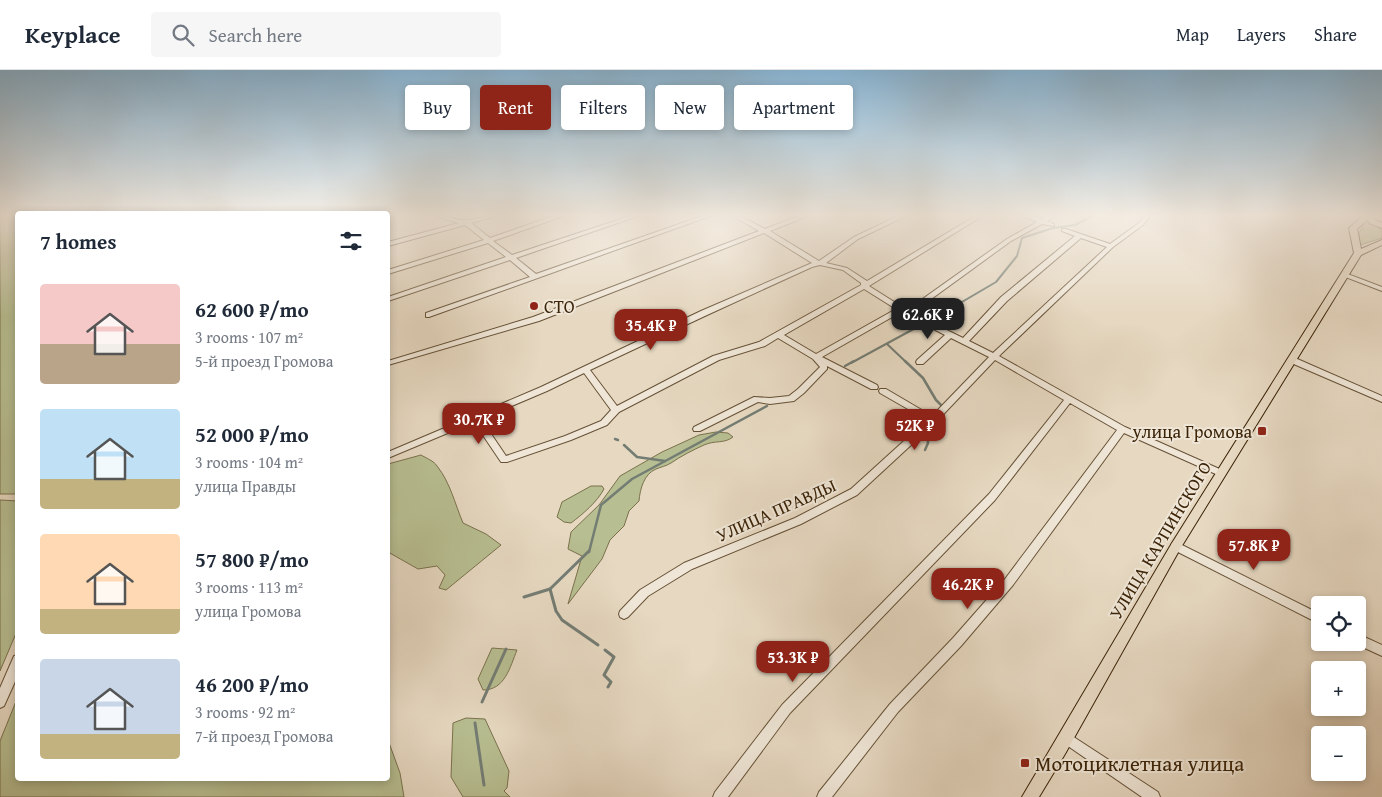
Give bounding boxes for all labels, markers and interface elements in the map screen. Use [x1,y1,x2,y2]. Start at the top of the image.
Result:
search box [151,12,501,57]
text: Keyplace [25,17,121,52]
icon: search [169,21,197,49]
text: Search here [209,21,302,49]
text: Map [1176,21,1209,48]
text: Layers [1237,21,1286,48]
text: Share [1314,21,1357,48]
chip: Buy [405,85,470,130]
chip: Rent [480,85,551,130]
chip: Filters [561,85,645,130]
chip: New [655,85,724,130]
chip: Apartment [734,85,853,130]
text: 7 homes [40,226,116,257]
icon: filters [337,227,365,255]
place label: СТО [544,293,575,320]
text: 62 600 ₽/mo [195,294,309,325]
pin: 62.6K ₽ [882,298,974,340]
marker: СТО [528,300,540,312]
text: 62.6K ₽ [902,302,954,326]
icon: home [80,304,140,364]
pin: 35.4K ₽ [605,308,697,351]
text: 35.4K ₽ [625,313,677,337]
text: 3 rooms · 107 m² [195,325,303,349]
text: 5-й проезд Громова [195,349,333,373]
pin: 30.7K ₽ [433,402,525,445]
text: 30.7K ₽ [453,407,505,431]
pin: 52K ₽ [880,408,950,451]
text: 52K ₽ [896,413,934,437]
place label: улица Громова [1131,418,1252,445]
text: 52 000 ₽/mo [195,419,309,450]
marker: улица Громова [1256,425,1268,437]
icon: home [80,429,140,489]
text: 3 rooms · 104 m² [195,450,303,474]
street label: УЛИЦА КАРПИНСКОГО [1102,456,1218,624]
street label: УЛИЦА ПРАВДЫ [712,471,840,549]
text: улица Правды [195,474,296,498]
pin: 57.8K ₽ [1208,528,1300,571]
text: 57.8K ₽ [1228,533,1280,557]
text: 57 800 ₽/mo [195,544,309,575]
icon: home [80,554,140,614]
pin: 46.2K ₽ [922,568,1014,610]
text: 46.2K ₽ [942,572,994,596]
text: 3 rooms · 113 m² [195,575,303,599]
map controls [1311,596,1366,781]
button: locate [1311,596,1366,651]
text: улица Громова [195,599,301,623]
pin: 53.3K ₽ [747,640,839,683]
text: 53.3K ₽ [767,645,819,669]
button: + [1311,661,1366,716]
text: 46 200 ₽/mo [195,669,309,700]
icon: home [80,679,140,739]
text: 3 rooms · 92 m² [195,700,295,724]
text: 7-й проезд Громова [195,724,333,748]
button: − [1311,726,1366,781]
place label: Мотоциклетная улица [1035,748,1244,779]
marker: Мотоциклетная улица [1019,757,1031,769]

